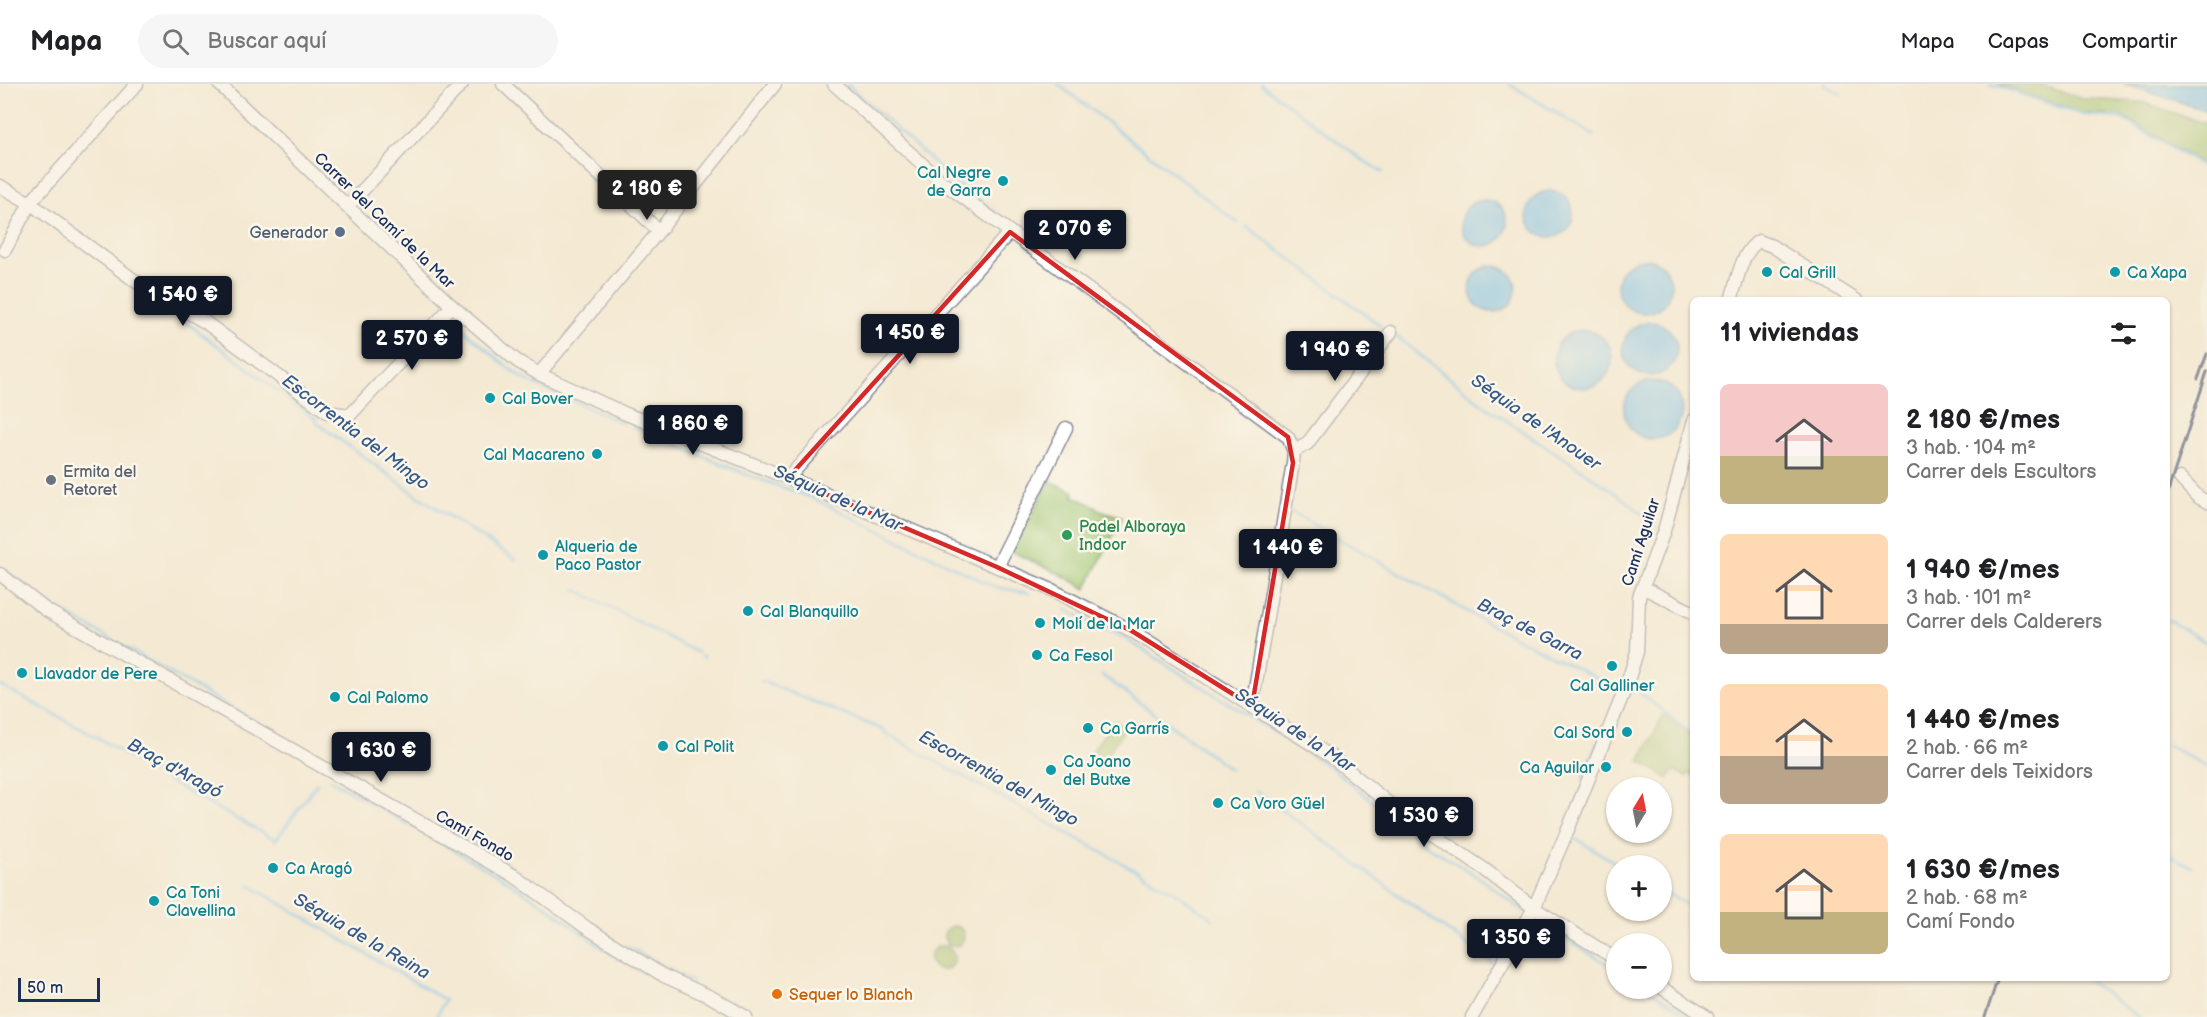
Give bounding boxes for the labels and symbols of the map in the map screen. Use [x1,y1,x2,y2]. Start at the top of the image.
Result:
street label: Carrer del Camí de la Mar [310,149,458,293]
place label: Cal Negre de Garra [917,164,991,201]
pin: 2 180 € [592,170,702,221]
marker: Cal Negre de Garra [996,174,1010,188]
pin: 2 070 € [1020,210,1130,261]
place label: Generador [249,224,328,243]
marker: Generador [333,225,347,239]
place label: Cal Grill [1779,264,1836,283]
place label: Ca Xapa [2127,264,2187,283]
marker: Cal Grill [1760,265,1774,279]
marker: Ca Xapa [2108,265,2122,279]
pin: 1 540 € [128,276,238,327]
pin: 1 450 € [855,314,965,365]
pin: 2 570 € [357,320,467,371]
pin: 1 940 € [1280,331,1390,382]
water label: Escorrentia del Mingo [278,370,433,495]
water label: Séquia de l'Anouer [1467,370,1606,476]
place label: Cal Bover [502,390,573,409]
marker: Cal Bover [483,391,497,405]
pin: 1 860 € [638,405,748,456]
place label: Cal Macareno [483,446,585,465]
marker: Cal Macareno [590,447,604,461]
water label: Séquia de la Mar [770,461,907,537]
place label: Ermita del Retoret [63,463,136,500]
marker: Ermita del Retoret [44,473,58,487]
street label: Camí Aguilar [1618,496,1665,589]
place label: Padel Alboraya Indoor [1079,518,1186,555]
marker: Padel Alboraya Indoor [1060,528,1074,542]
pin: 1 440 € [1233,529,1343,580]
place label: Alqueria de Paco Pastor [555,538,641,575]
marker: Alqueria de Paco Pastor [536,548,550,562]
water label: Braç de Garra [1474,594,1586,665]
place label: Cal Blanquillo [760,603,859,622]
marker: Cal Blanquillo [741,604,755,618]
place label: Molí de la Mar [1052,615,1155,634]
marker: Molí de la Mar [1033,616,1047,630]
place label: Ca Fesol [1049,647,1113,666]
marker: Ca Fesol [1030,648,1044,662]
marker: Cal Galliner [1605,659,1619,673]
place label: Llavador de Pere [34,665,158,684]
marker: Llavador de Pere [15,666,29,680]
place label: Cal Galliner [1570,677,1654,696]
water label: Séquia de la Mar [1231,684,1360,778]
place label: Cal Palomo [347,689,429,708]
marker: Cal Palomo [328,690,342,704]
place label: Ca Garrís [1100,720,1169,739]
marker: Ca Garrís [1081,721,1095,735]
place label: Cal Sord [1554,724,1615,743]
marker: Cal Sord [1620,725,1634,739]
water label: Escorrentia del Mingo [915,726,1082,831]
pin: 1 630 € [326,732,436,783]
water label: Braç d'Aragó [124,734,226,803]
place label: Cal Polit [675,738,734,757]
marker: Cal Polit [656,739,670,753]
place label: Ca Joano del Butxe [1063,753,1131,790]
place label: Ca Aguilar [1520,759,1594,778]
marker: Ca Aguilar [1599,760,1613,774]
marker: Ca Joano del Butxe [1044,763,1058,777]
north arrow [1606,777,1672,843]
place label: Ca Voro Güel [1230,795,1325,814]
marker: Ca Voro Güel [1211,796,1225,810]
pin: 1 530 € [1369,797,1479,848]
street label: Camí Fondo [432,806,517,866]
place label: Ca Aragó [285,860,352,879]
marker: Ca Aragó [266,861,280,875]
place label: Ca Toni Clavellina [166,884,236,921]
water label: Séquia de la Reina [290,889,434,984]
marker: Ca Toni Clavellina [147,894,161,908]
pin: 1 350 € [1461,919,1571,970]
scale bar [18,975,100,1002]
place label: Sequer lo Blanch [789,986,913,1005]
marker: Sequer lo Blanch [770,987,784,1001]

